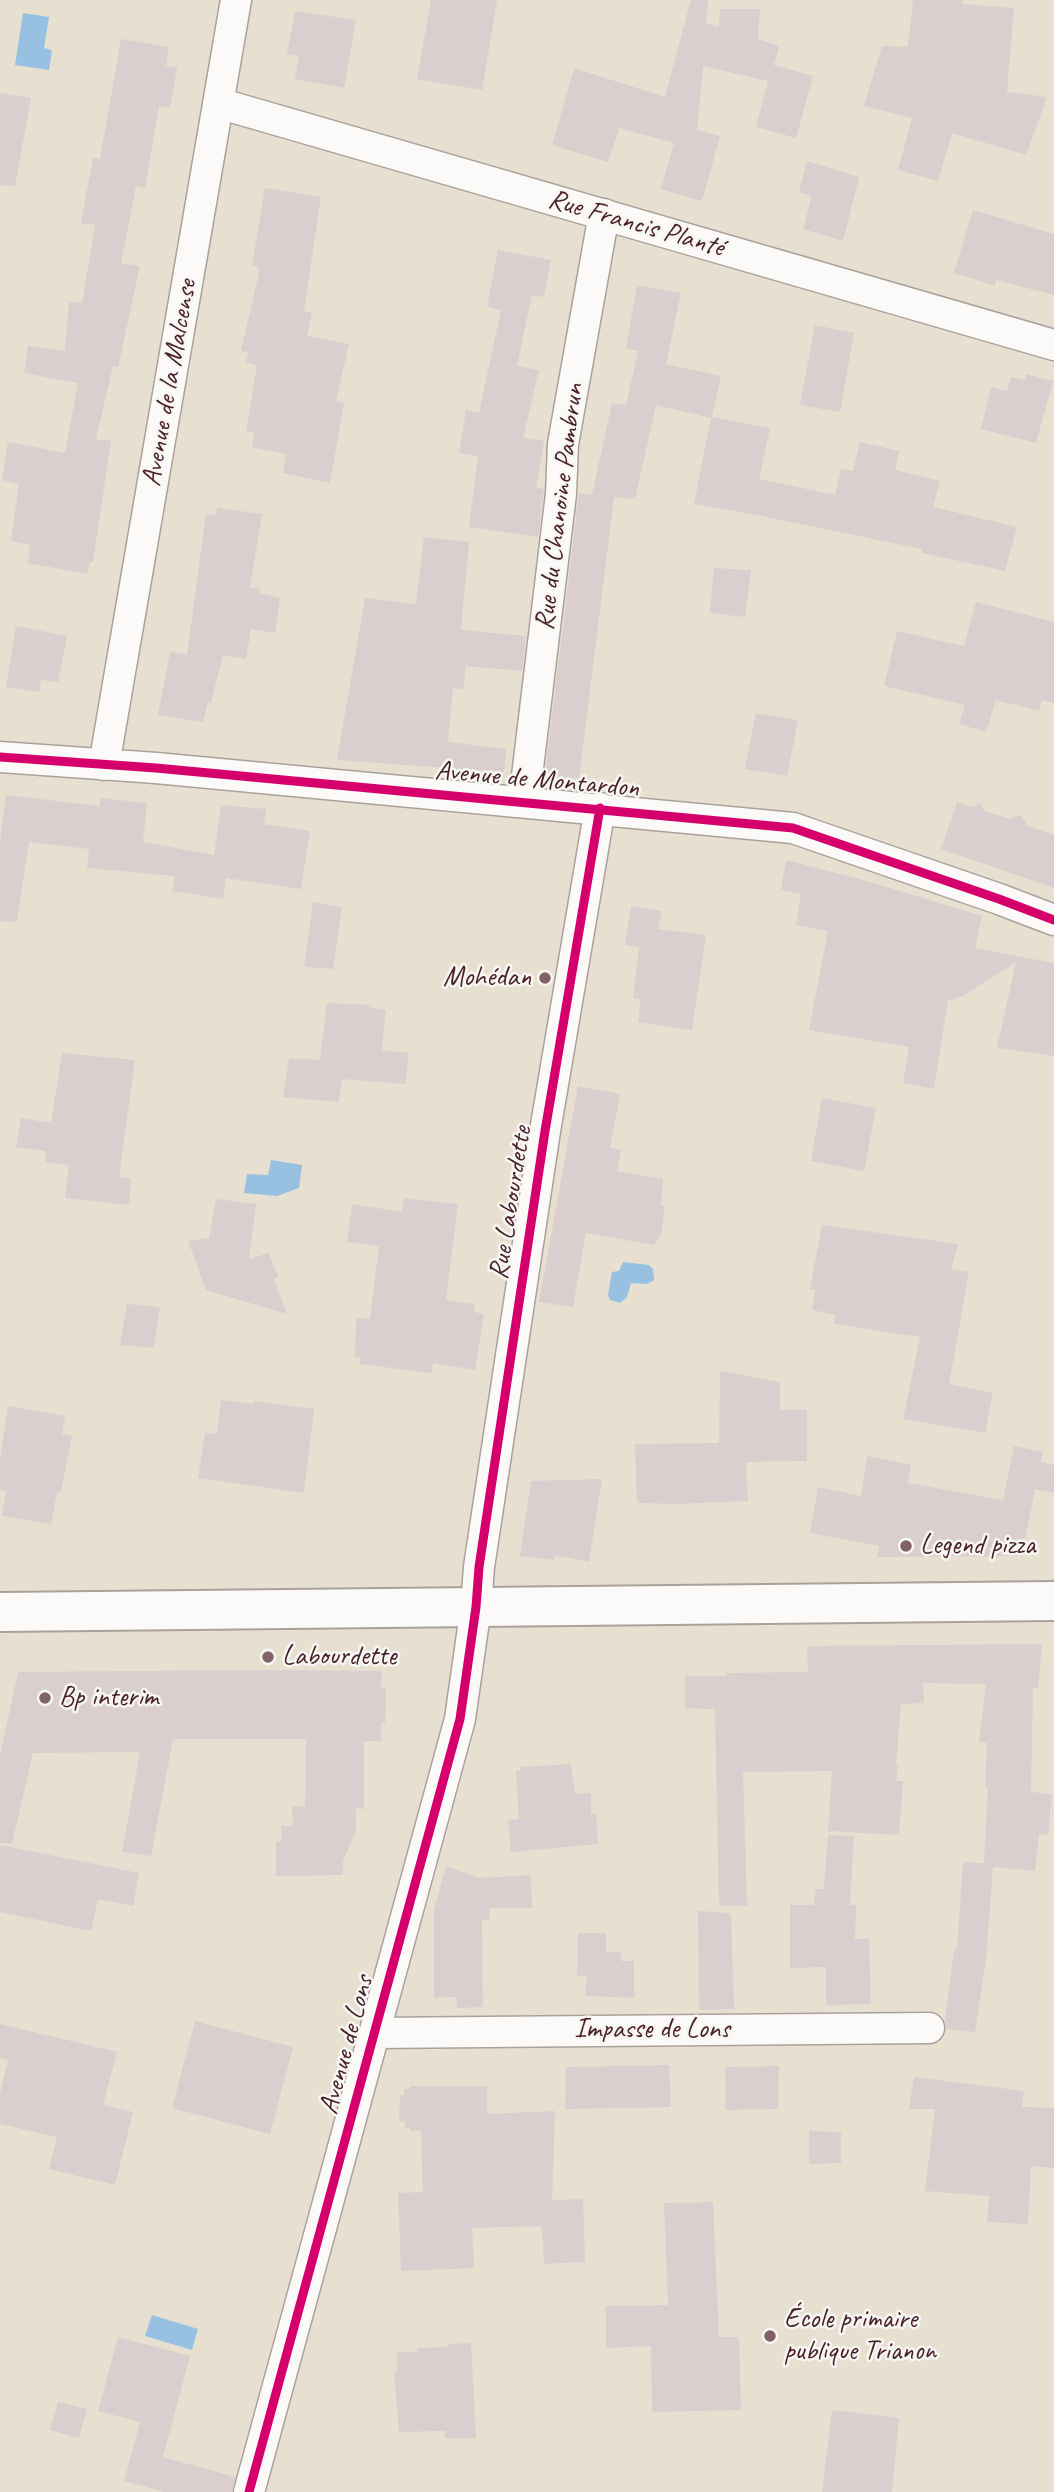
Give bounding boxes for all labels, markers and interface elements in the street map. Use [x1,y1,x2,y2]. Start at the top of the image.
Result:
street label: Rue Francis Planté [544,183,728,265]
street label: Avenue de la Malcense [135,277,205,489]
street label: Rue du Chanoine Pambrun [528,382,592,632]
street label: Avenue de Montardon [434,754,640,806]
place label: Mohédan [443,961,531,995]
marker: Mohédan [537,970,553,986]
street label: Rue Labourdette [482,1124,540,1282]
place label: Legend pizza [920,1529,1035,1563]
marker: Legend pizza [898,1538,914,1554]
place label: Labourdette [282,1640,396,1674]
marker: Labourdette [260,1649,276,1665]
place label: Bp interim [59,1681,158,1715]
marker: Bp interim [37,1690,53,1706]
street label: Avenue de Lons [312,1972,382,2118]
street label: Impasse de Lons [574,2013,730,2047]
place label: École primaire publique Trianon [784,2303,936,2369]
marker: École primaire publique Trianon [762,2328,778,2344]

